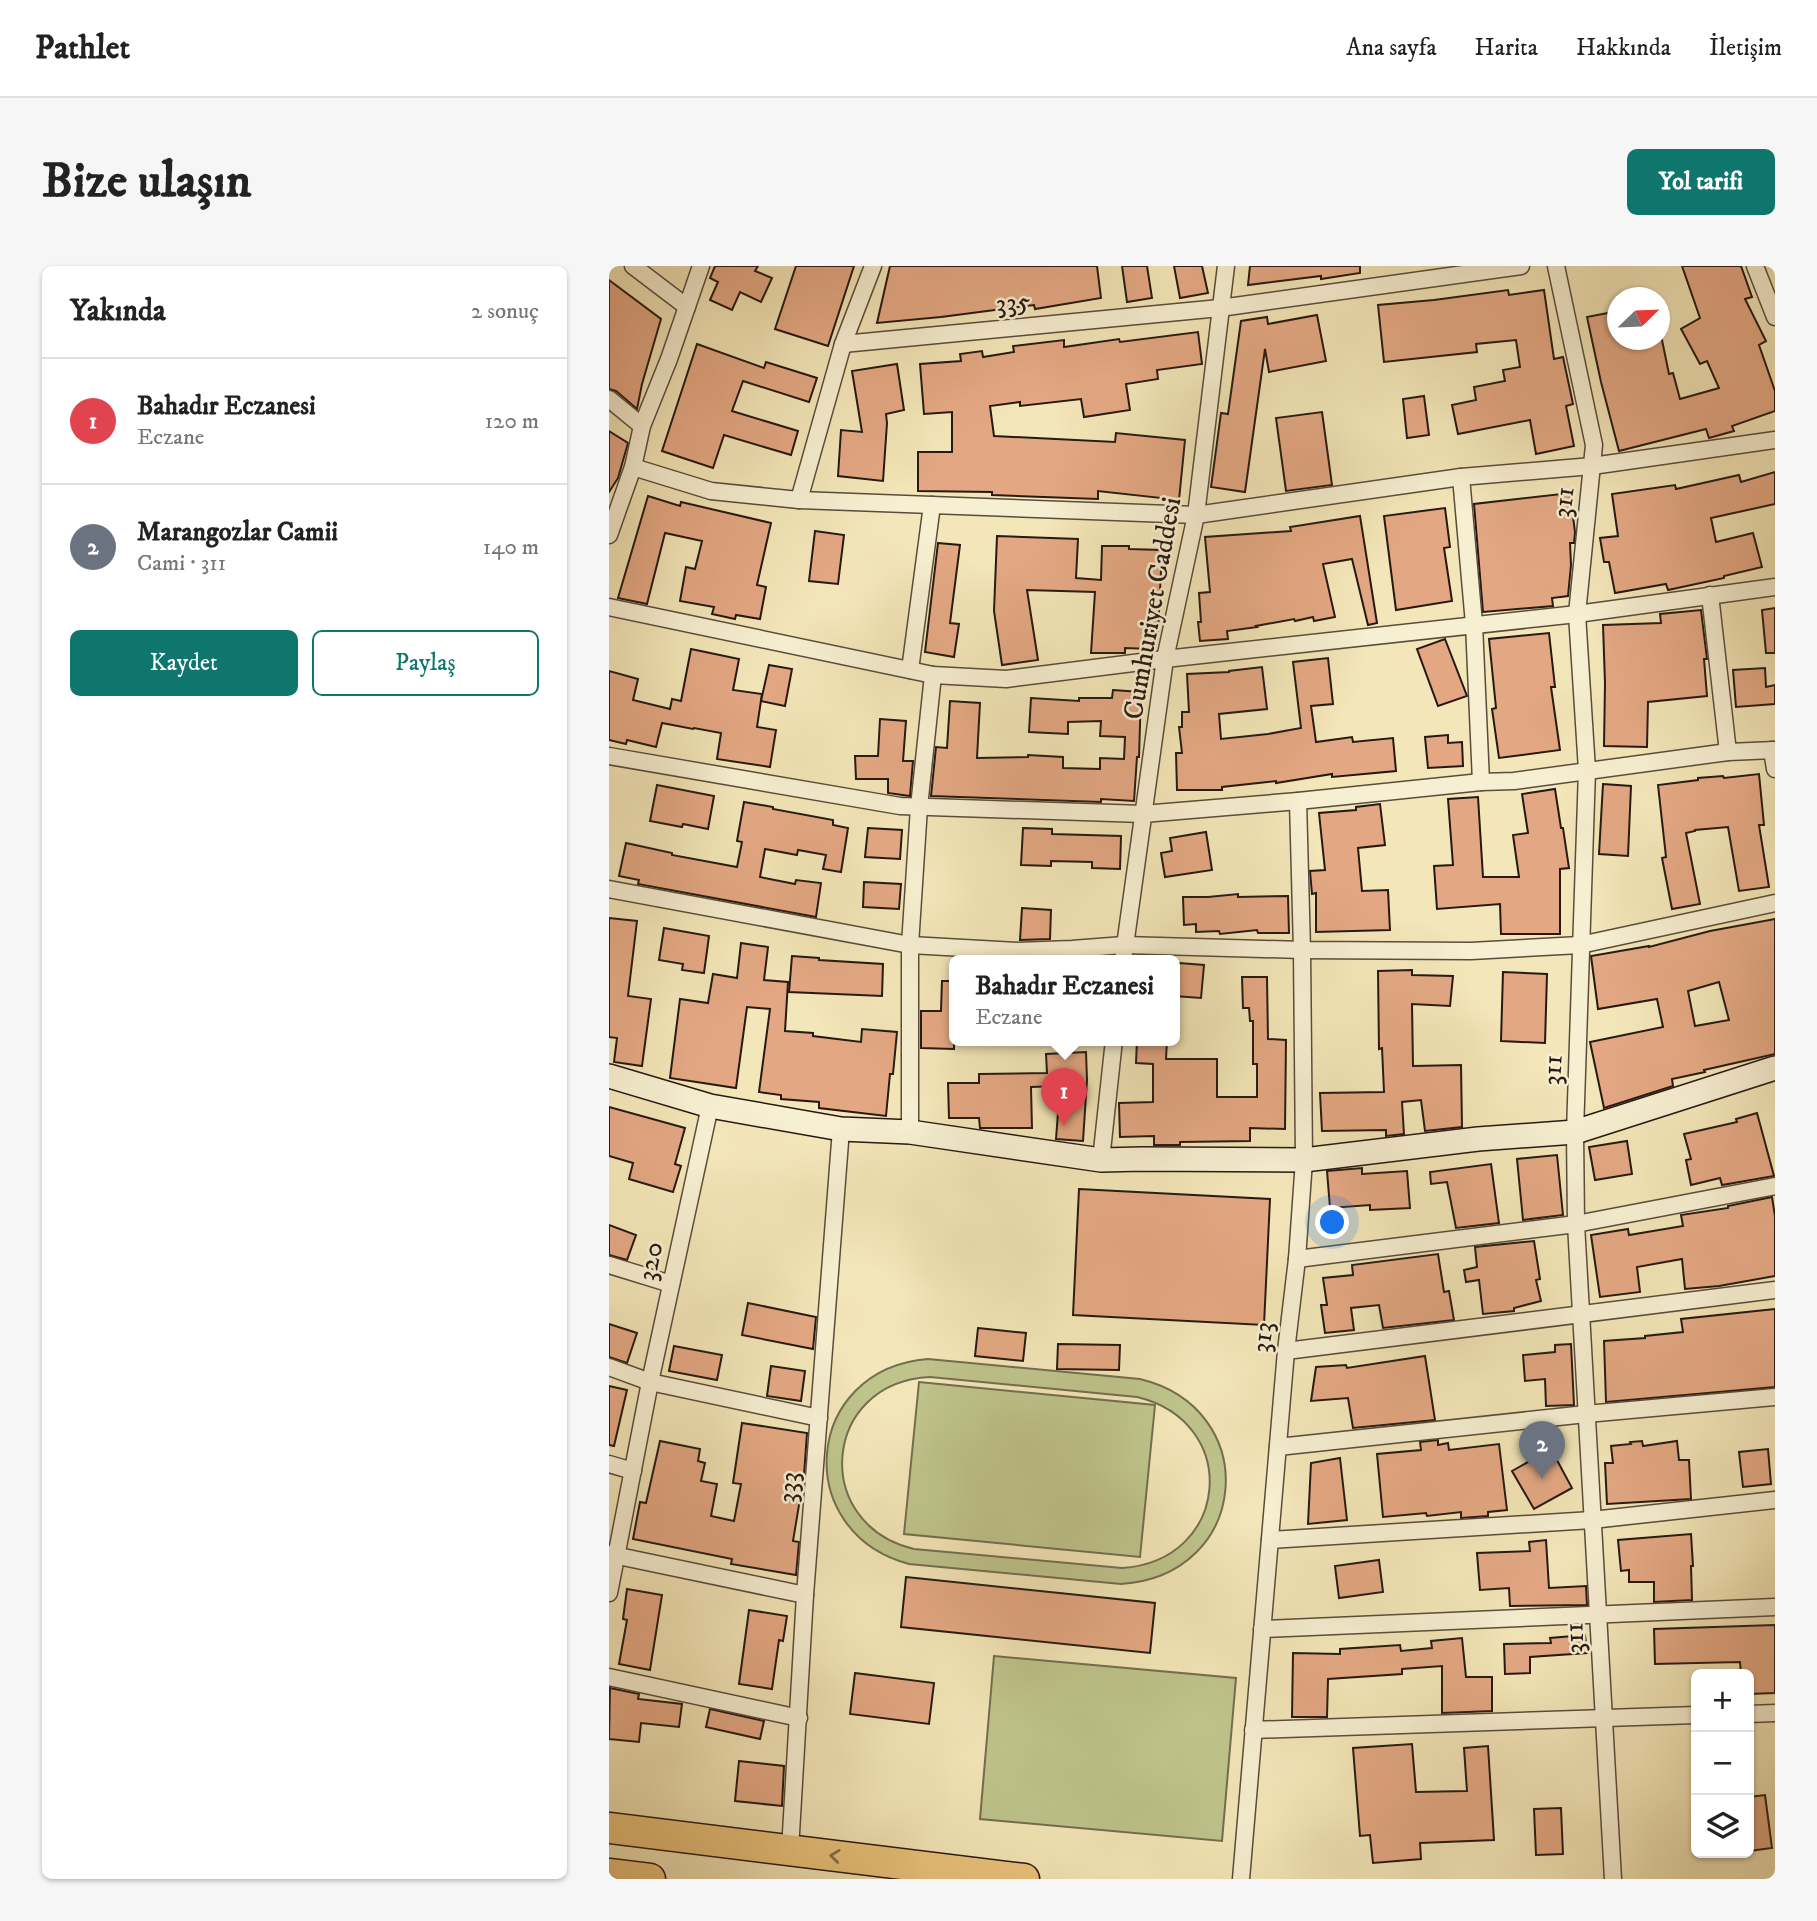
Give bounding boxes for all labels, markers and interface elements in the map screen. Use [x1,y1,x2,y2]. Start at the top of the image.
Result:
text: Pathlet [35,28,130,69]
text: Ana sayfa [1346,33,1437,63]
text: Harita [1475,33,1538,63]
text: Hakkında [1576,33,1671,63]
text: İletişim [1709,33,1782,63]
button: Yol tarifi [1627,149,1775,215]
text: Bize ulaşın [42,151,251,213]
street label: 335 [994,284,1032,321]
north arrow [1607,287,1670,350]
text: Yakında [70,293,166,330]
text: 2 sonuç [471,297,539,326]
text: Bahadır Eczanesi [137,390,316,423]
text: 1 [89,407,97,436]
text: 120 m [485,407,539,436]
text: Eczane [137,423,204,452]
street label: 311 [1544,485,1583,519]
street label: Cumhuriyet Caddesi [1116,494,1189,722]
text: Marangozlar Camii [137,516,338,549]
text: 2 [87,533,99,562]
text: 140 m [483,533,539,562]
text: Cami · 311 [137,549,226,578]
button: Kaydet [70,630,298,696]
button: Paylaş [312,630,539,696]
popup [949,955,1180,1046]
text: Bahadır Eczanesi [975,970,1154,1003]
text: Eczane [975,1003,1043,1032]
street label: 311 [1534,1054,1571,1086]
pin: 1 [1041,1068,1087,1126]
your location [1315,1205,1349,1239]
street label: 320 [629,1238,672,1284]
street label: 313 [1243,1320,1282,1354]
pin: 2 [1519,1421,1565,1479]
street label: 333 [770,1470,807,1504]
street label: 311 [1556,1622,1593,1654]
map controls [1691,1669,1754,1858]
button: + [1691,1669,1754,1732]
button: − [1691,1732,1754,1795]
button: layers [1691,1795,1754,1858]
one-way arrow [829,1848,840,1863]

